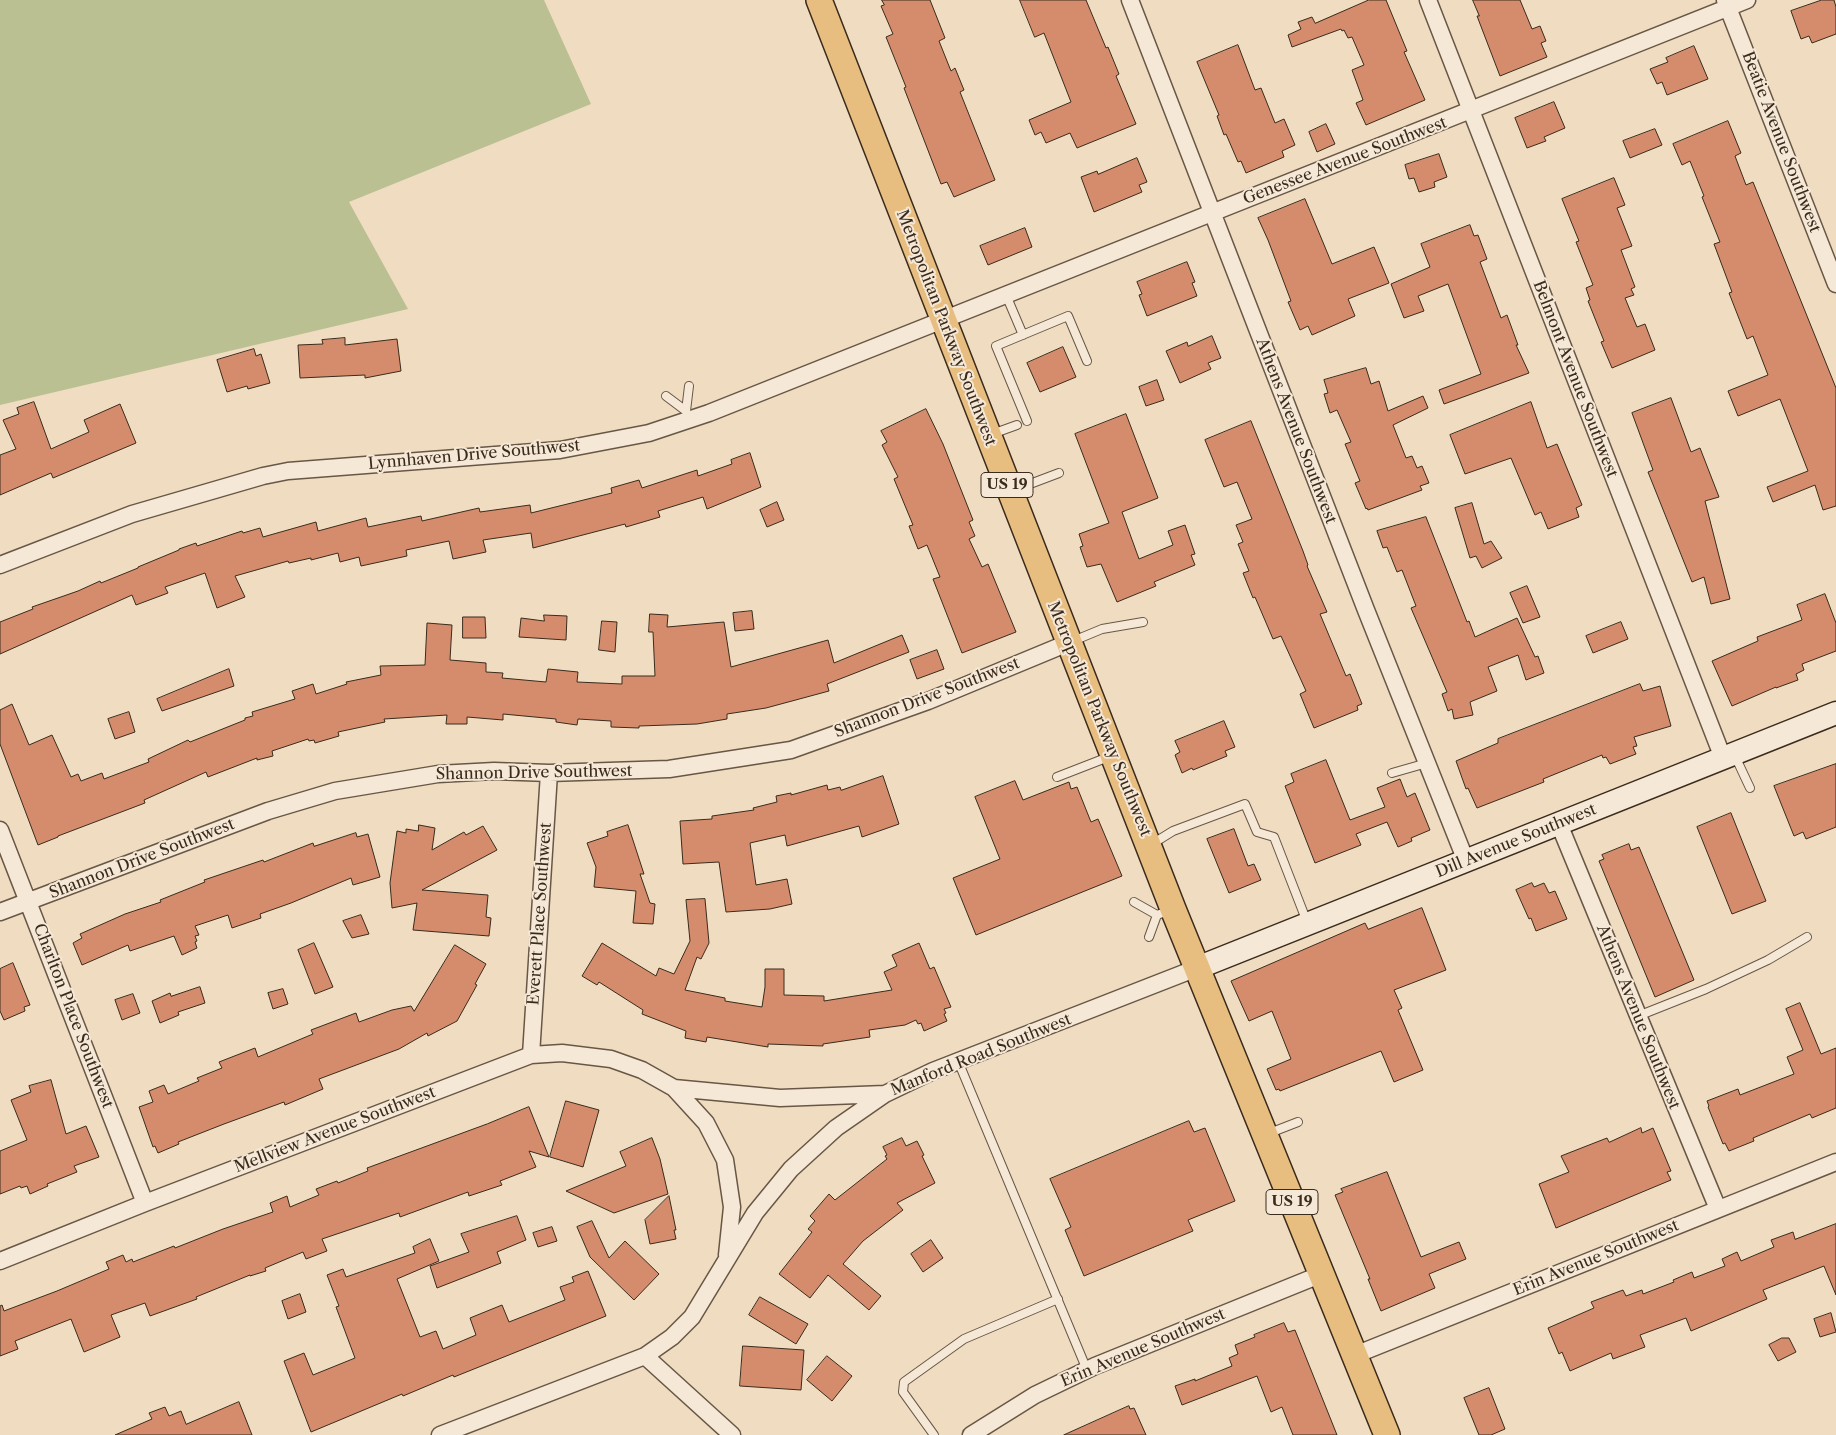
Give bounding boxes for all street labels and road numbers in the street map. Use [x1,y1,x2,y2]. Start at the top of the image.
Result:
street label: Beatie Avenue Southwest [1738,49,1824,235]
street label: Genessee Avenue Southwest [1240,113,1450,209]
street label: Metropolitan Parkway Southwest [892,207,1000,449]
street label: Belmont Avenue Southwest [1529,278,1621,480]
street label: Athens Avenue Southwest [1252,335,1340,527]
street label: Lynnhaven Drive Southwest [367,436,581,474]
road number: US 19 [981,472,1033,498]
street label: Metropolitan Parkway Southwest [1043,599,1155,839]
street label: Shannon Drive Southwest [832,654,1022,742]
street label: Shannon Drive Southwest [435,762,633,784]
street label: Dill Avenue Southwest [1433,800,1599,882]
street label: Shannon Drive Southwest [47,815,237,903]
street label: Everett Place Southwest [524,822,556,1006]
street label: Charlton Place Southwest [29,921,117,1111]
street label: Athens Avenue Southwest [1592,922,1684,1112]
street label: Manford Road Southwest [888,1010,1074,1100]
street label: Mellview Avenue Southwest [232,1083,438,1177]
road number: US 19 [1266,1190,1318,1214]
street label: Erin Avenue Southwest [1510,1216,1682,1300]
street label: Erin Avenue Southwest [1058,1305,1228,1391]

